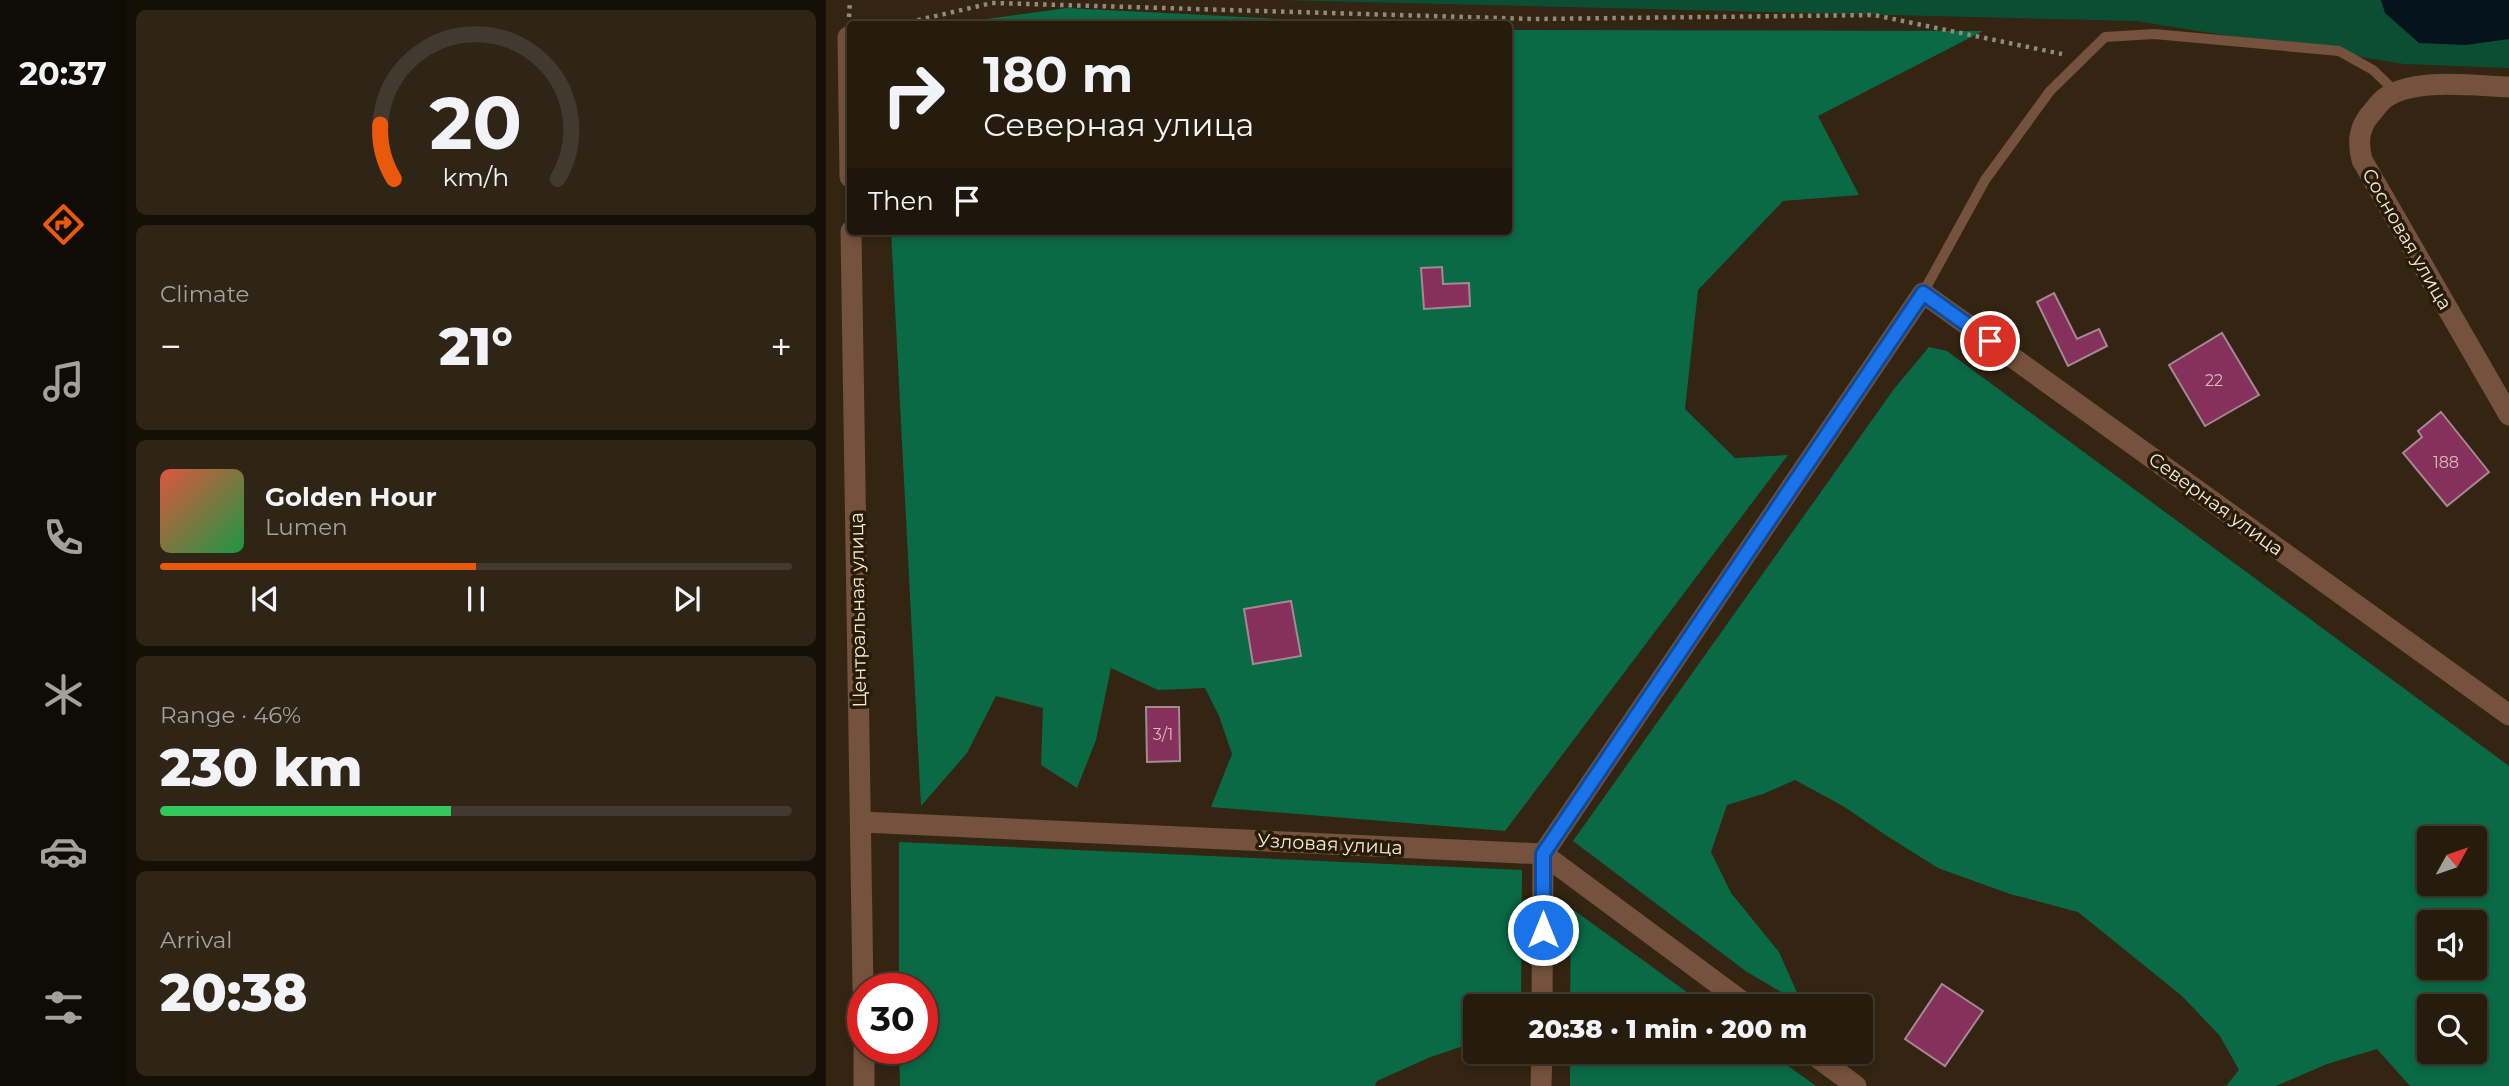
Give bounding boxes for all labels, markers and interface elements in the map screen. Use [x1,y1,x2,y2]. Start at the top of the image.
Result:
text: 180 m [983,45,1133,104]
icon: right [868,49,959,140]
text: 20:37 [19,54,107,93]
text: 20 [430,79,522,167]
text: Северная улица [983,105,1254,144]
text: km/h [443,161,509,191]
street label: Сосновая улица [2357,164,2457,314]
icon: arrive [948,182,986,220]
text: Then [868,185,934,217]
icon: directions [39,200,88,249]
text: Climate [160,280,249,308]
pin [1960,311,2020,371]
text: 21° [439,315,513,378]
icon: arrive [1971,322,2009,360]
text: − [160,323,182,370]
text: + [770,323,792,370]
icon: music [39,357,88,406]
house number: 22 [2205,371,2223,390]
street label: Северная улица [2144,447,2288,561]
house number: 188 [2433,453,2459,472]
text: Golden Hour [265,481,437,513]
street label: Центральная улица [845,512,871,708]
icon: phone [39,513,88,562]
text: Lumen [265,513,348,541]
icon: previous [246,580,284,618]
icon: pause [457,580,495,618]
icon: next [668,580,706,618]
icon: climate [39,670,88,719]
text: Range · 46% [160,701,301,729]
house number: 3/1 [1153,725,1173,744]
text: 230 km [160,736,363,799]
north arrow [2417,826,2487,896]
map controls [2417,826,2487,1064]
icon: car [39,827,88,876]
street label: Узловая улица [1257,829,1403,859]
position arrow [1506,893,1580,967]
button: sound [2417,910,2487,980]
text: Arrival [160,926,233,954]
text: 20:38 [160,961,308,1024]
speed limit sign: 30 [847,973,938,1064]
icon: filters [39,983,88,1032]
button: search [2417,994,2487,1064]
text: 20:38 · 1 min · 200 m [1529,1013,1807,1045]

